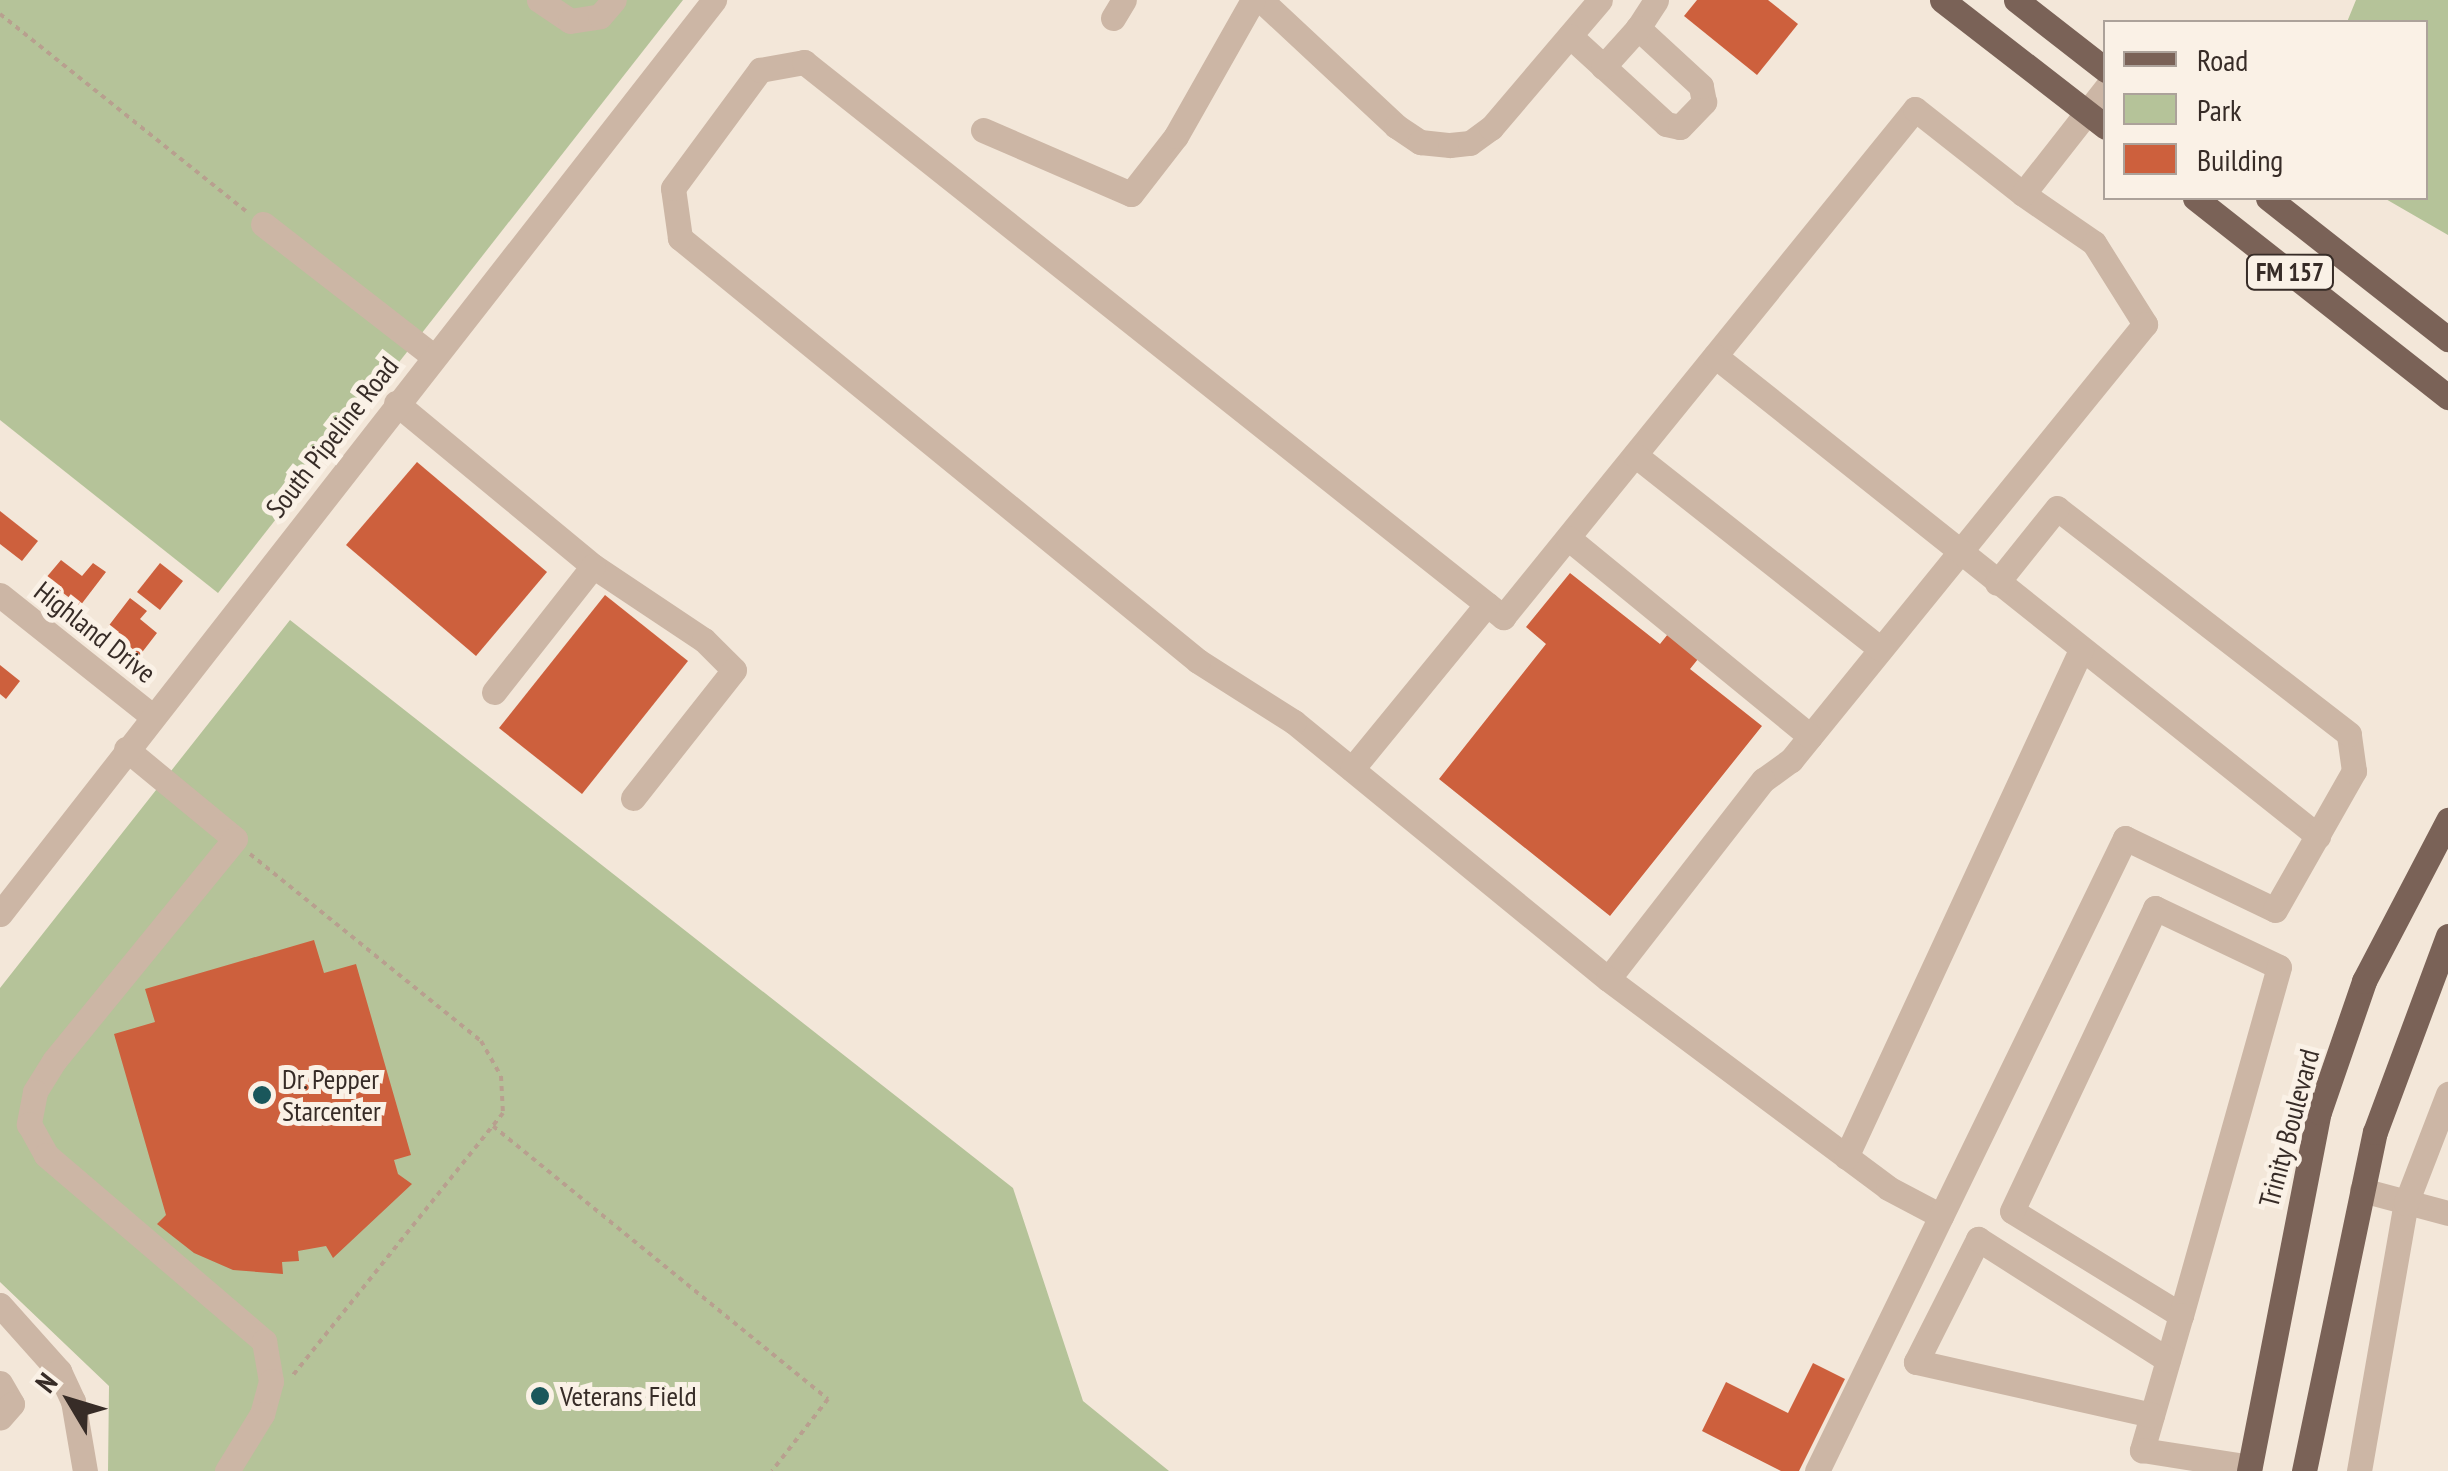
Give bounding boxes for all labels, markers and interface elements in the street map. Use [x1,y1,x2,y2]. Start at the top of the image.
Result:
legend [2103,20,2428,200]
text: Road [2197,40,2248,79]
text: Park [2197,90,2242,129]
text: Building [2197,140,2283,179]
road number: FM 157 [2245,252,2335,292]
street label: South Pipeline Road [259,350,405,524]
street label: Highland Drive [28,574,162,690]
street label: Trinity Boulevard [2252,1045,2326,1211]
place label: Dr. Pepper Starcenter [282,1062,381,1128]
marker: Dr. Pepper Starcenter [251,1084,273,1106]
north arrow [20,1351,120,1451]
text: N [27,1365,65,1400]
place label: Veterans Field [560,1379,697,1413]
marker: Veterans Field [529,1385,551,1407]

